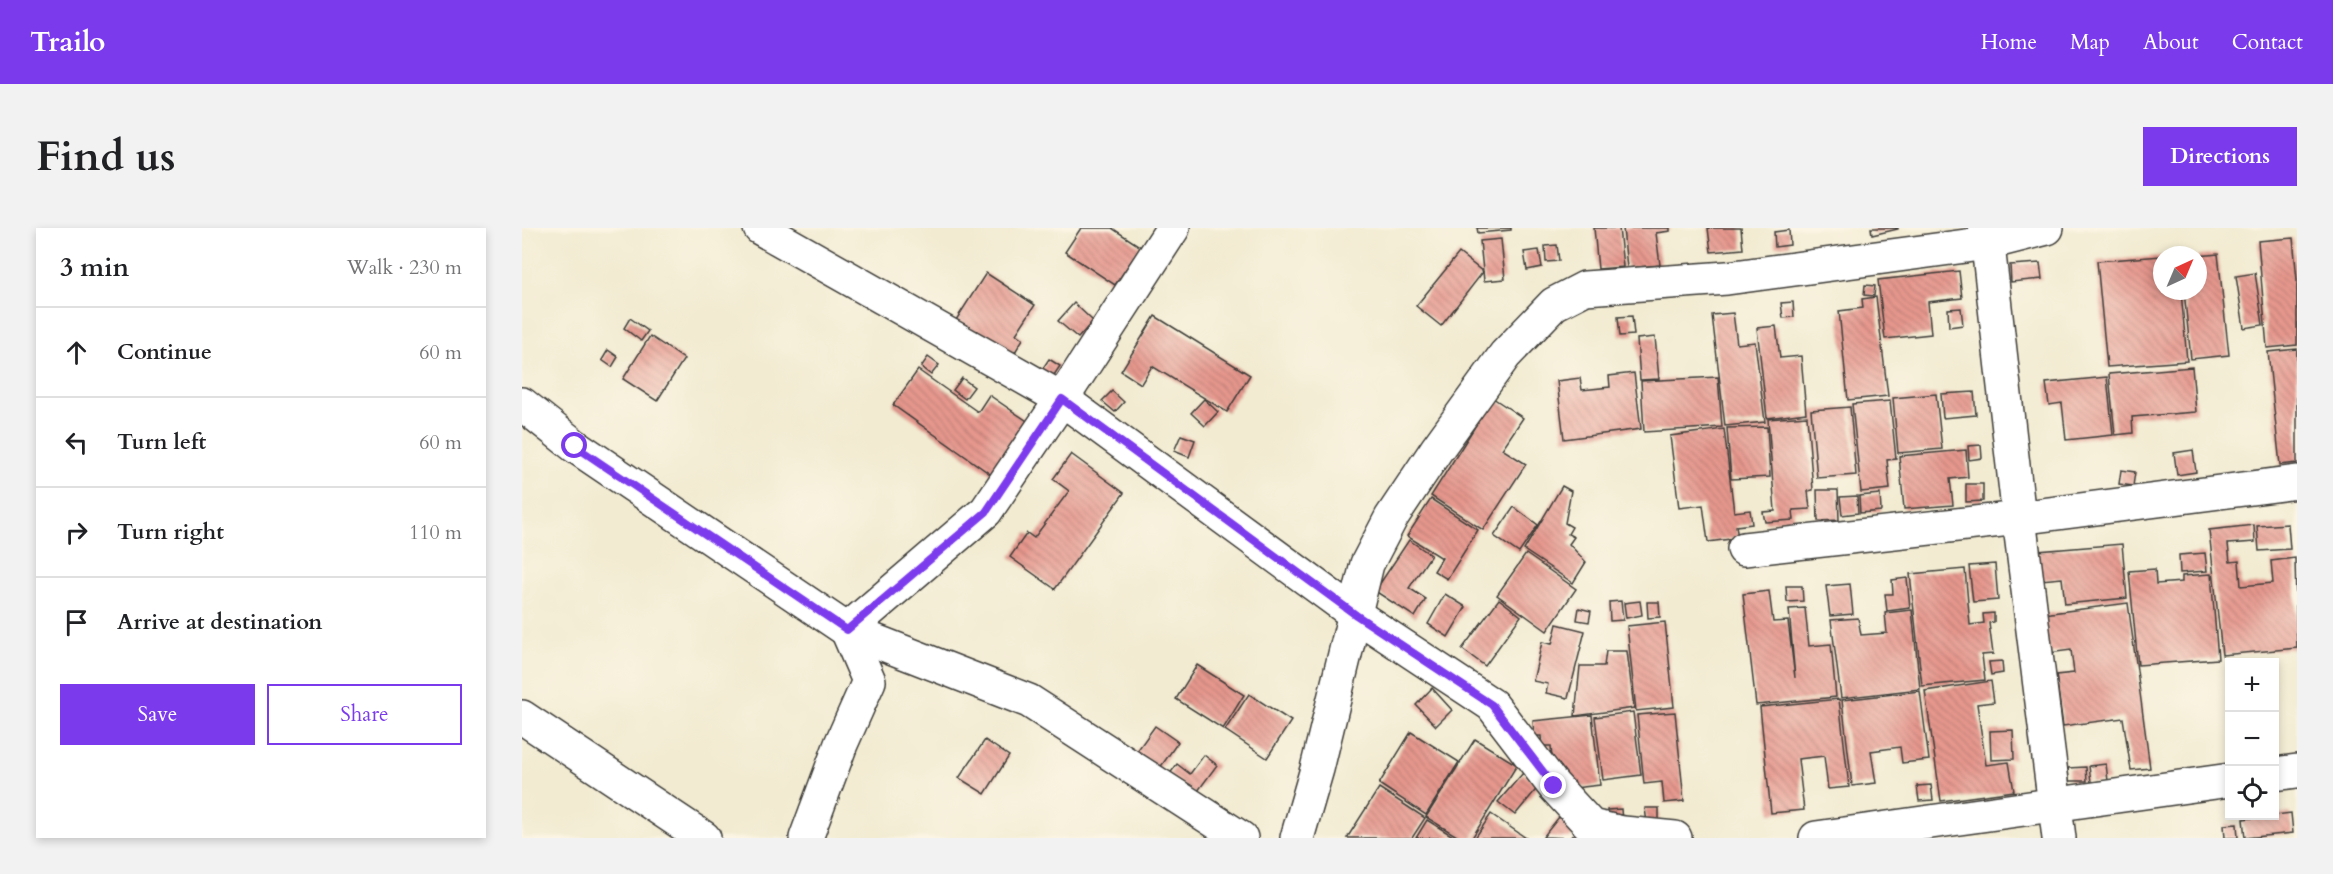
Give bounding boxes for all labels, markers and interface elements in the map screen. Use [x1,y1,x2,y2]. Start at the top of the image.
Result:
text: Trailo [30,23,105,61]
text: Home [1981,28,2037,57]
text: Map [2070,28,2110,57]
text: About [2143,28,2199,57]
text: Contact [2232,28,2303,57]
button: Directions [2143,127,2297,186]
text: Find us [36,128,176,185]
north arrow [2153,246,2207,300]
text: 3 min [60,250,129,285]
text: Walk · 230 m [347,254,462,281]
icon: ahead [60,336,93,369]
text: Continue [117,337,212,367]
text: 60 m [419,339,462,366]
icon: left [60,426,93,459]
text: Turn left [117,427,206,457]
text: 60 m [419,429,462,456]
route start [561,432,587,458]
icon: right [60,516,93,549]
text: Turn right [117,517,224,547]
text: 110 m [409,519,462,546]
icon: arrive [60,606,93,639]
text: Arrive at destination [117,607,322,637]
map controls [2225,658,2279,820]
button: + [2225,658,2279,712]
button: Save [60,684,255,745]
button: Share [267,684,462,745]
button: − [2225,712,2279,766]
button: locate [2225,766,2279,820]
route end [1540,772,1566,798]

